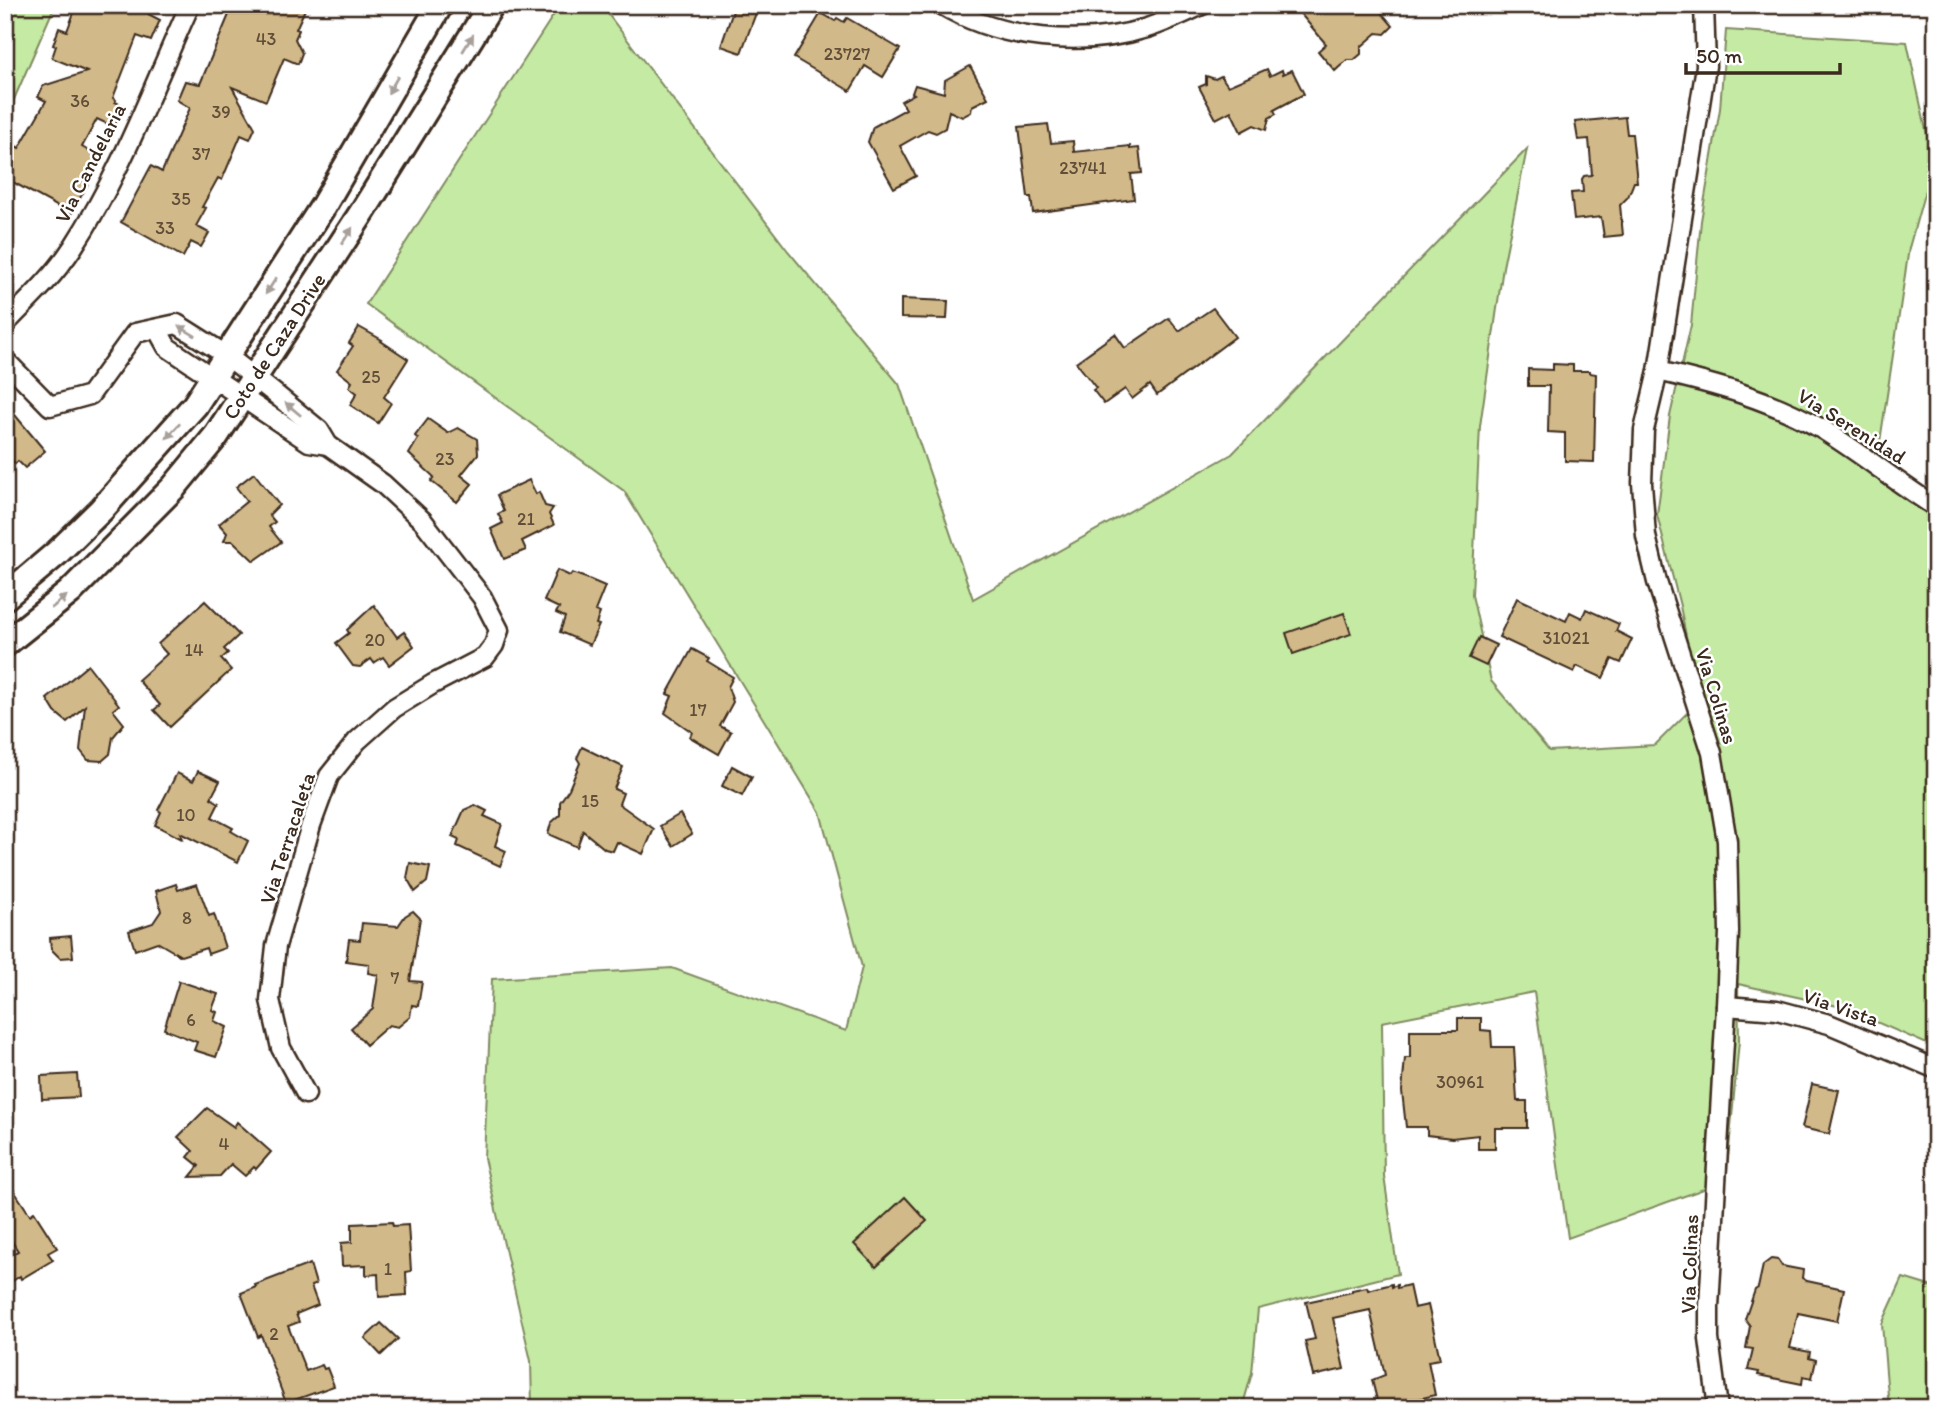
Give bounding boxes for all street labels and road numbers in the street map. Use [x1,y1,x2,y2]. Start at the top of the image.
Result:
street label: Via Candelaria [49,99,131,227]
street label: Coto de Caza Drive [217,268,331,424]
street label: Via Serenidad [1793,383,1911,470]
street label: Via Colinas [1691,645,1743,747]
street label: Via Terracaleta [254,769,320,907]
street label: Via Vista [1800,982,1882,1032]
street label: Via Colinas [1675,1214,1703,1314]

